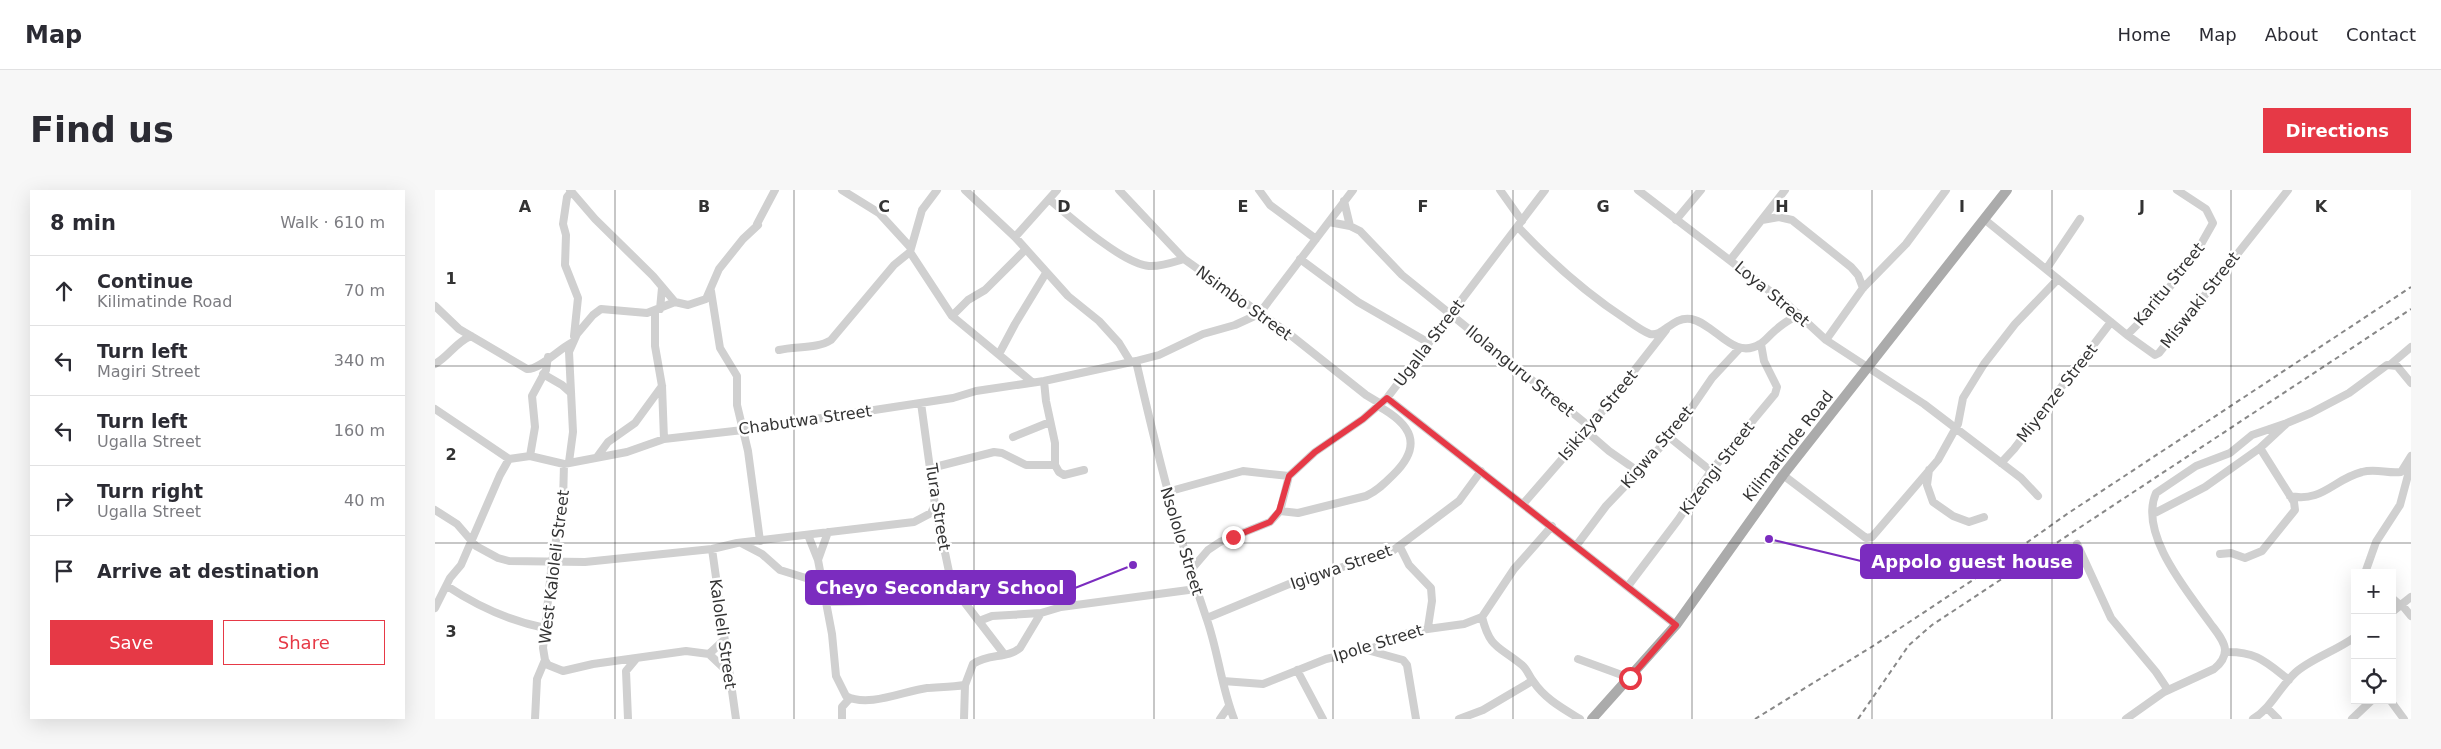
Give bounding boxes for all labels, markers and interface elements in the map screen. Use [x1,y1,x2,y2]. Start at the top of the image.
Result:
text: Map [25,21,82,49]
text: Home [2118,24,2171,45]
text: Map [2199,24,2237,45]
text: About [2265,24,2318,45]
text: Contact [2346,24,2416,45]
button: Directions [2263,108,2411,153]
text: Find us [30,110,174,150]
text: A [519,197,532,216]
text: B [698,197,710,216]
text: C [878,197,890,216]
text: D [1057,197,1071,216]
text: E [1238,197,1248,216]
text: F [1418,197,1428,216]
text: G [1596,197,1610,216]
text: H [1775,197,1789,216]
text: I [1959,197,1965,216]
text: J [2138,197,2145,216]
text: K [2315,197,2328,216]
text: 8 min [50,211,116,235]
text: Walk · 610 m [280,213,385,232]
street label: Karitu Street [2130,239,2208,329]
street label: Miswaki Street [2157,248,2243,352]
street label: Loya Street [1731,257,1813,331]
street label: Nsimbo Street [1192,262,1296,344]
text: 1 [445,269,457,288]
text: Continue [97,270,193,292]
icon: ahead [50,277,78,305]
text: 70 m [344,281,385,300]
text: Kilimatinde Road [97,292,232,311]
street label: Ugalla Street [1390,296,1468,390]
street label: Ilolanguru Street [1462,321,1578,421]
text: Turn left [97,340,188,362]
street label: Miyenze Street [2013,340,2101,446]
icon: left [50,347,78,375]
text: 340 m [334,351,385,370]
text: Magiri Street [97,362,200,381]
street label: Isikizya Street [1555,366,1641,464]
street label: Kilimatinde Road [1739,387,1837,505]
street label: Chabutwa Street [737,401,873,439]
street label: Kigwa Street [1617,402,1697,492]
text: Turn left [97,410,188,432]
icon: left [50,417,78,445]
street label: Kizengi Street [1676,418,1758,518]
text: 160 m [334,421,385,440]
text: Ugalla Street [97,432,201,451]
text: 2 [445,445,457,464]
street label: Tura Street [922,461,954,552]
text: Turn right [97,480,203,502]
street label: Nsololo Street [1157,485,1207,597]
icon: right [50,487,78,515]
street label: West Kaloleli Street [535,489,573,645]
text: 40 m [344,491,385,510]
text: Ugalla Street [97,502,201,521]
route end [1222,526,1245,549]
street label: Igigwa Street [1288,541,1394,593]
callout: Appolo guest house [1861,545,2082,578]
text: Appolo guest house [1871,551,2073,572]
icon: arrive [50,557,78,585]
text: Arrive at destination [97,560,319,582]
map controls [2351,569,2396,704]
button: + [2351,569,2396,614]
callout: Cheyo Secondary School [806,571,1075,604]
text: Cheyo Secondary School [816,577,1064,598]
street label: Kaloleli Street [706,578,740,690]
button: − [2351,614,2396,659]
button: Save [50,620,213,665]
button: Share [223,620,385,665]
street label: Ipole Street [1331,620,1425,666]
text: 3 [445,622,457,641]
button: locate [2351,659,2396,704]
route start [1619,667,1642,690]

